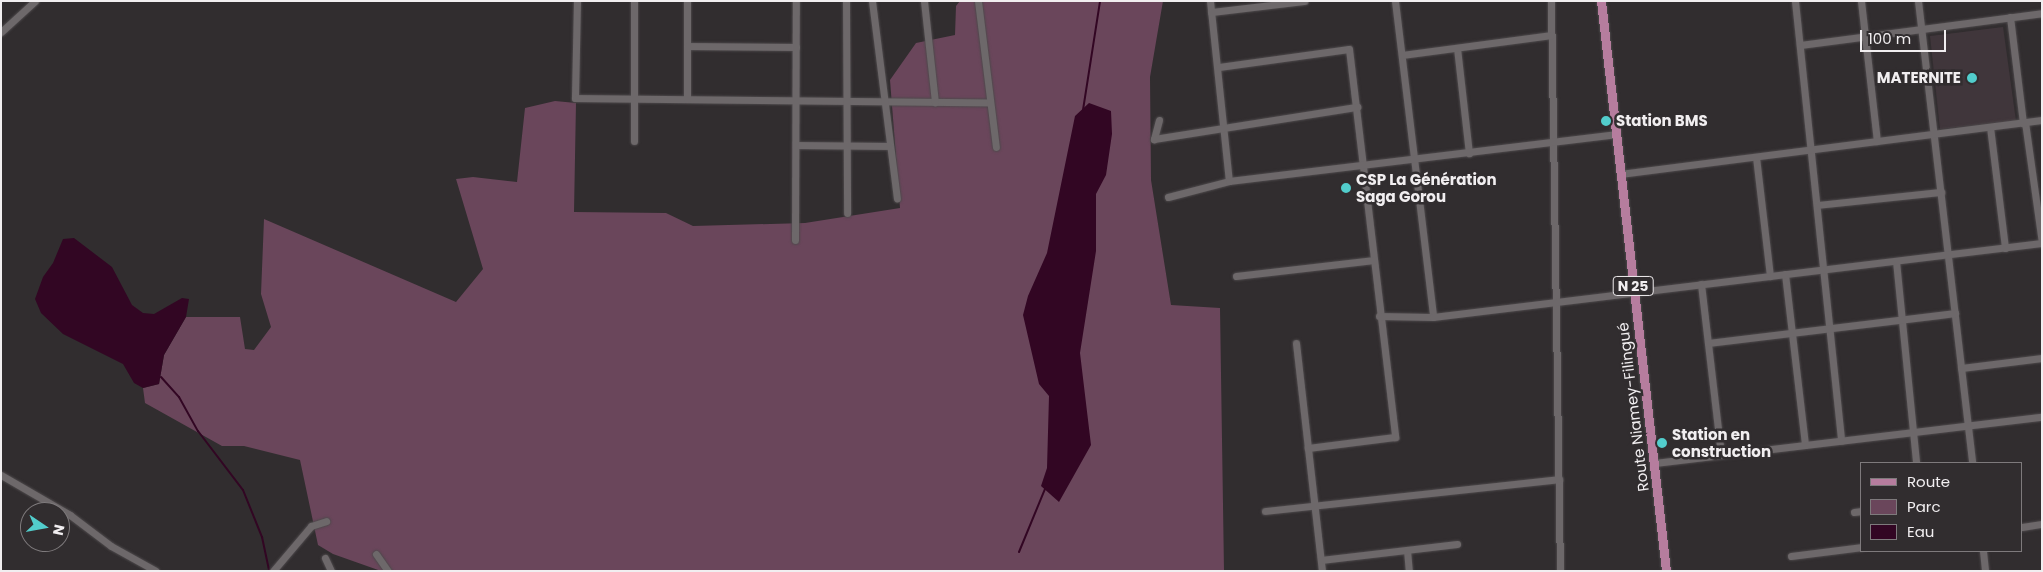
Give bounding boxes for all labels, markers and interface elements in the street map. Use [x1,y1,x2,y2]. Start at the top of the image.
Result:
scale bar [1863,20,1949,52]
text: 100 m [1868,28,1911,49]
place label: MATERNITE [1877,69,1961,87]
marker: MATERNITE [1965,71,1979,85]
place label: Station BMS [1616,112,1708,130]
marker: Station BMS [1600,115,1612,127]
place label: CSP La Génération Saga Gorou [1356,170,1497,205]
marker: CSP La Génération Saga Gorou [1340,182,1352,194]
road number: N 25 [1612,274,1654,298]
street label: Route Niamey-Filingué [1614,321,1652,493]
place label: Station en construction [1672,425,1771,460]
marker: Station en construction [1656,437,1668,449]
legend [1860,462,2023,552]
text: Route [1907,471,1950,492]
text: Parc [1907,496,1941,517]
north arrow [20,502,70,552]
text: Eau [1907,521,1934,542]
text: N [48,523,70,537]

